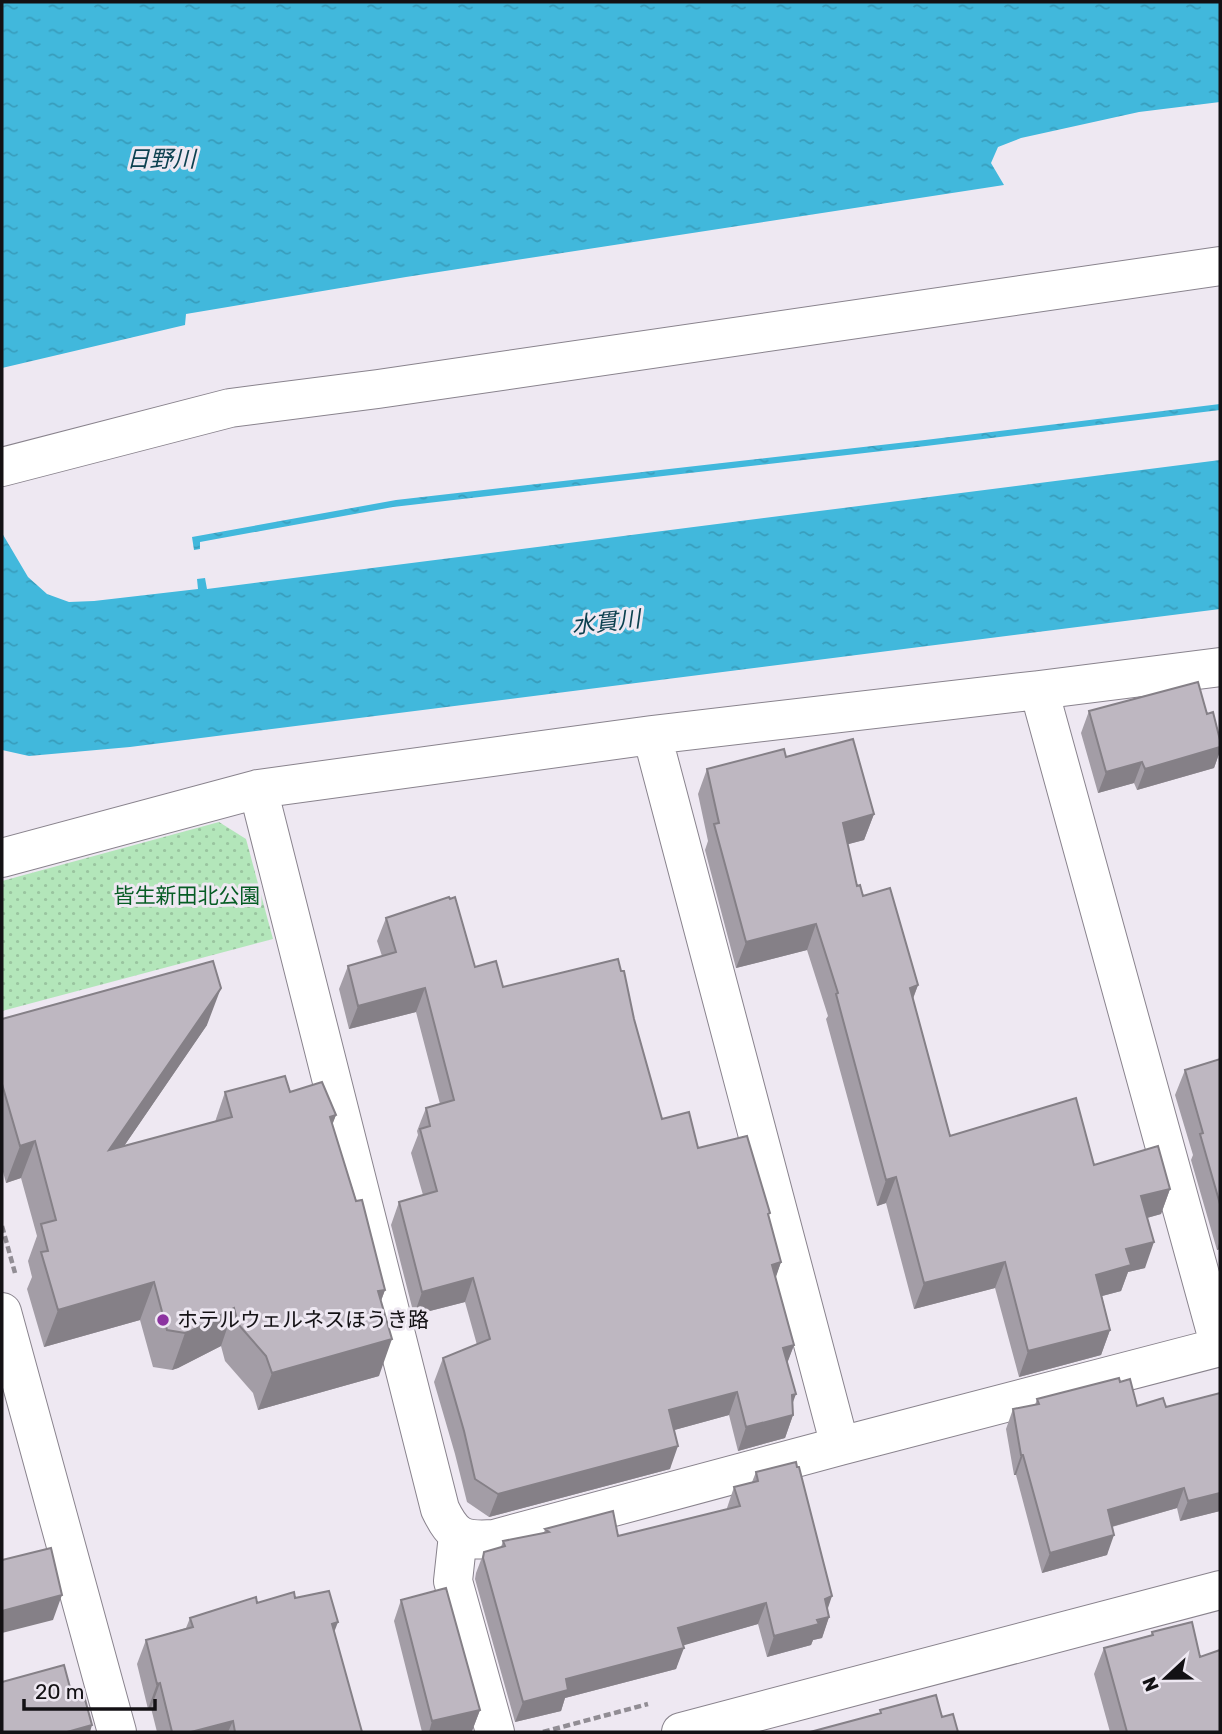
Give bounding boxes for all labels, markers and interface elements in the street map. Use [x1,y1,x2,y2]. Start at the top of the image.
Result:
water label: 日野川 [127,145,199,173]
water label: 水貫川 [570,604,645,640]
park label: 皆生新田北公園 [114,883,261,908]
place label: ホテルウェルネスほうき路 [177,1307,429,1332]
marker: ホテルウェルネスほうき路 [155,1312,171,1328]
north arrow [1131,1643,1201,1713]
scale bar [24,1668,156,1712]
text: N [1137,1674,1164,1695]
text: 20 m [35,1679,84,1704]

